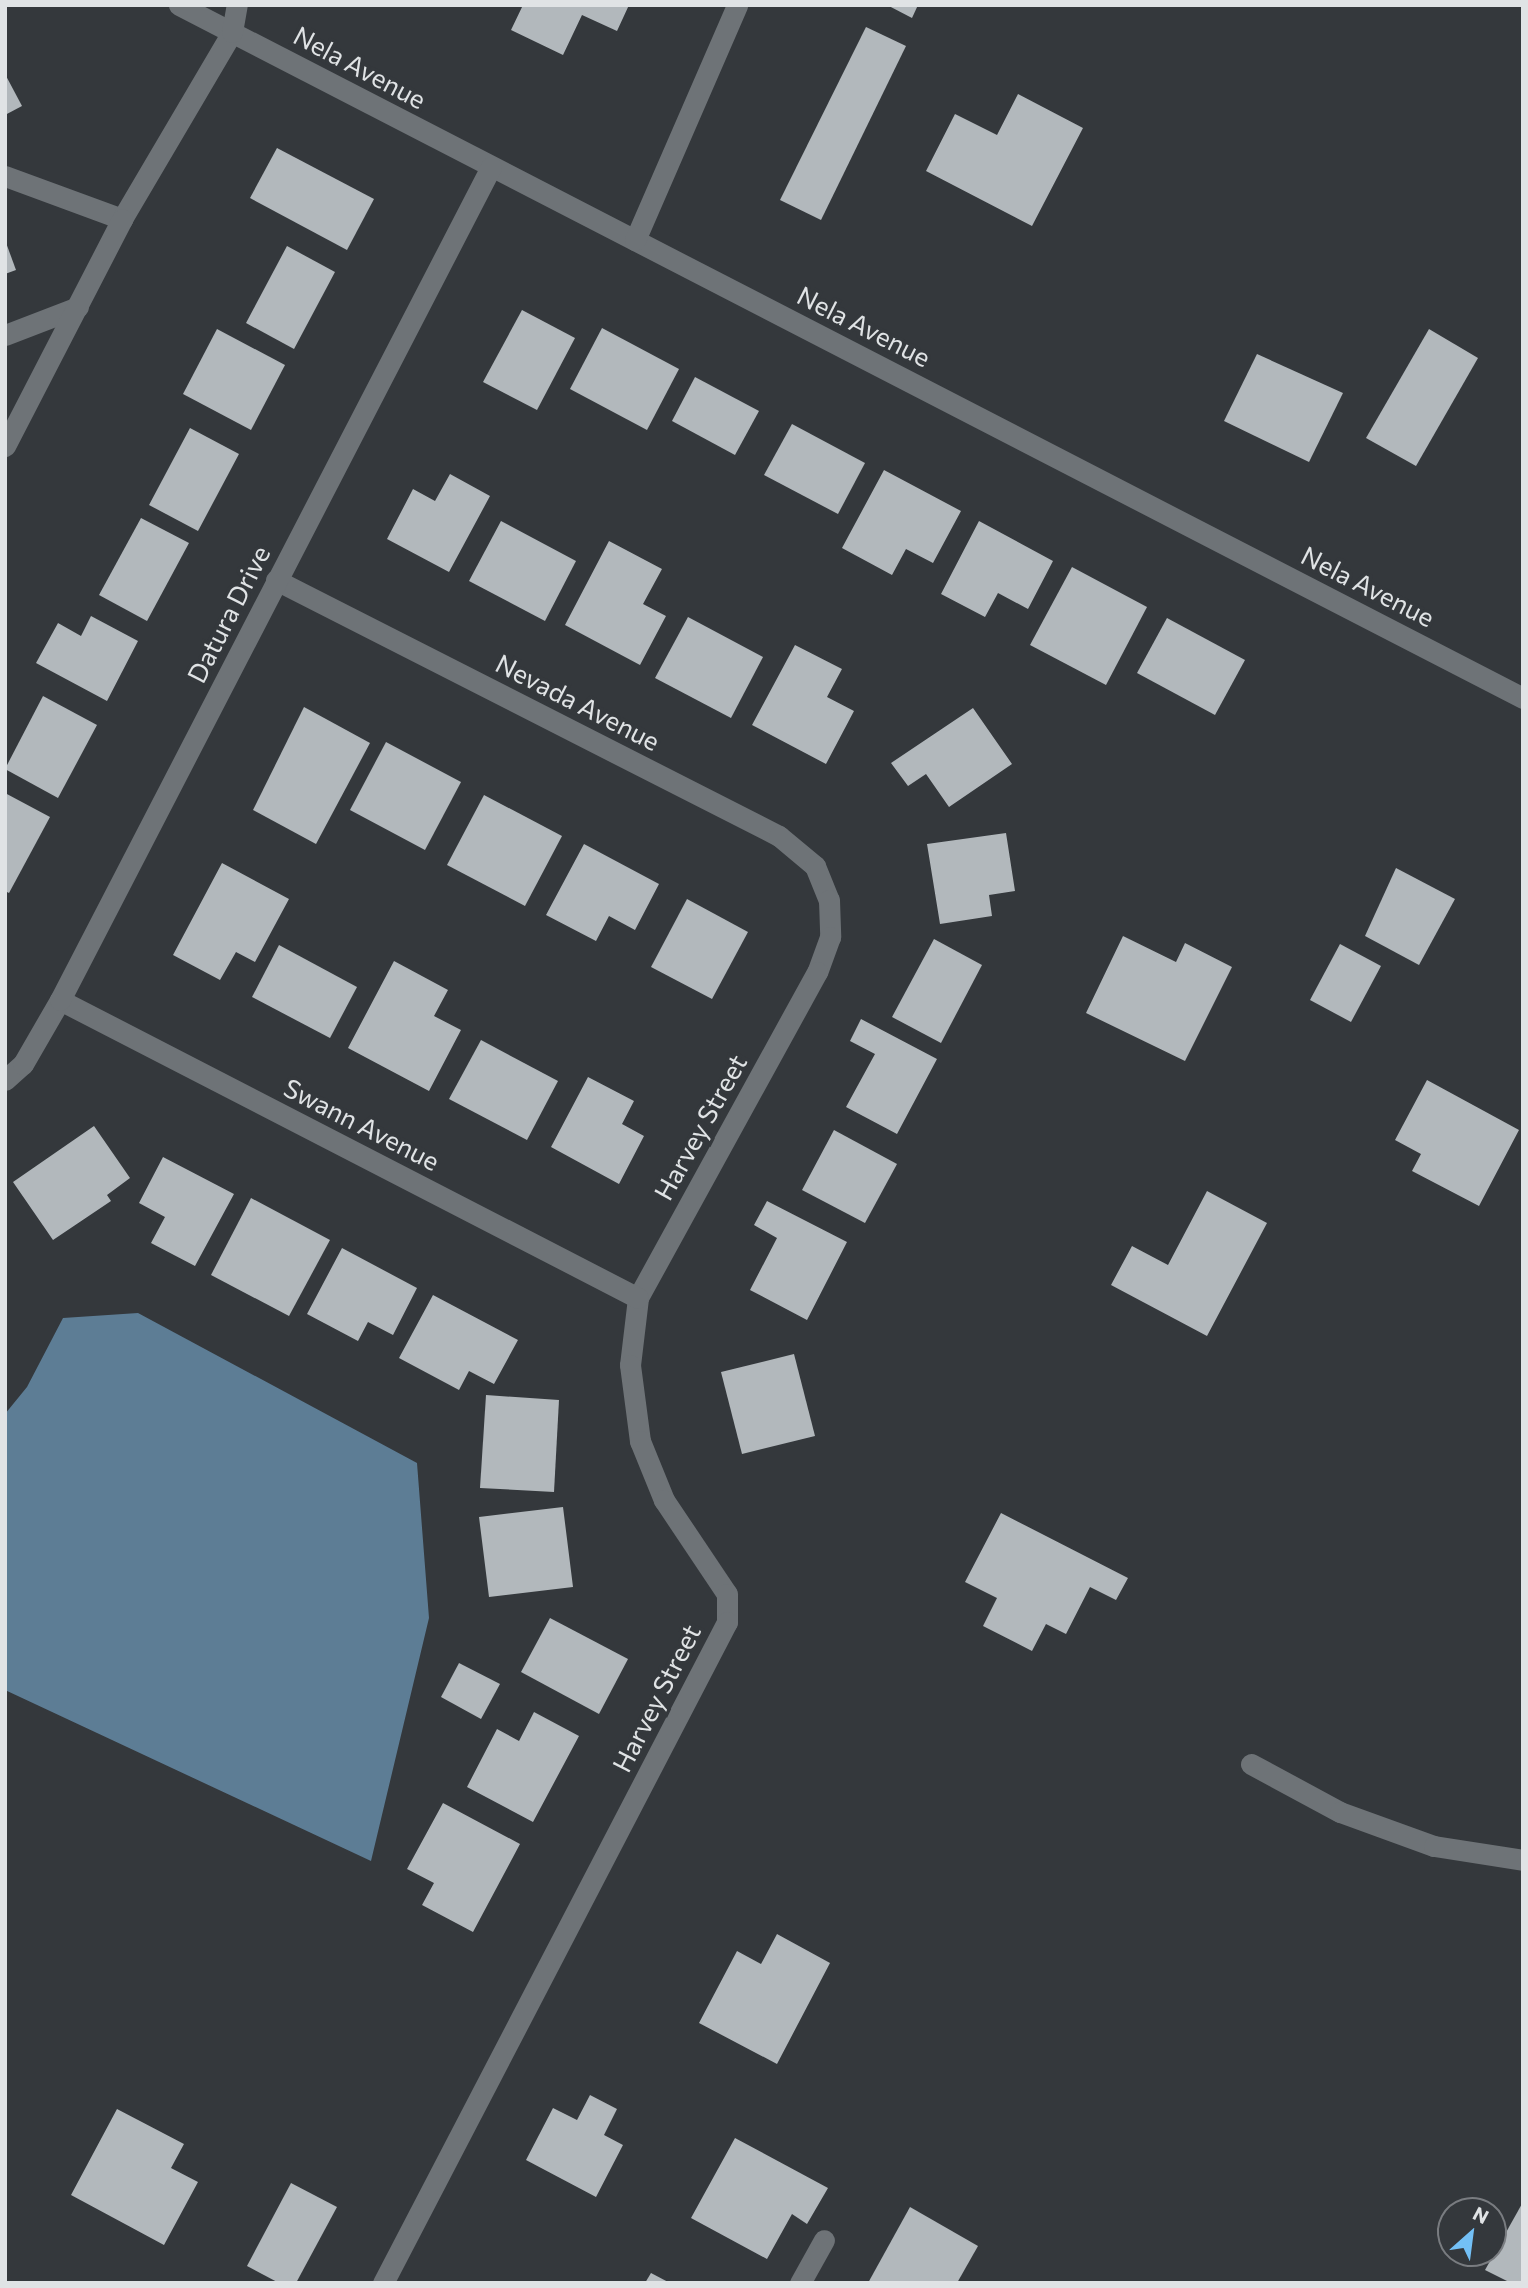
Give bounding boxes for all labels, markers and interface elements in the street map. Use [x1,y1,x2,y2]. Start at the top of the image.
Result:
street label: Nela Avenue [289,19,431,115]
street label: Nela Avenue [792,279,936,373]
street label: Nela Avenue [1296,539,1440,633]
street label: Datura Drive [180,540,276,688]
street label: Nevada Avenue [491,647,665,757]
street label: Harvey Street [647,1049,753,1205]
street label: Swann Avenue [279,1071,445,1177]
street label: Harvey Street [605,1619,707,1777]
north arrow [1437,2197,1507,2267]
text: N [1469,2201,1493,2228]

